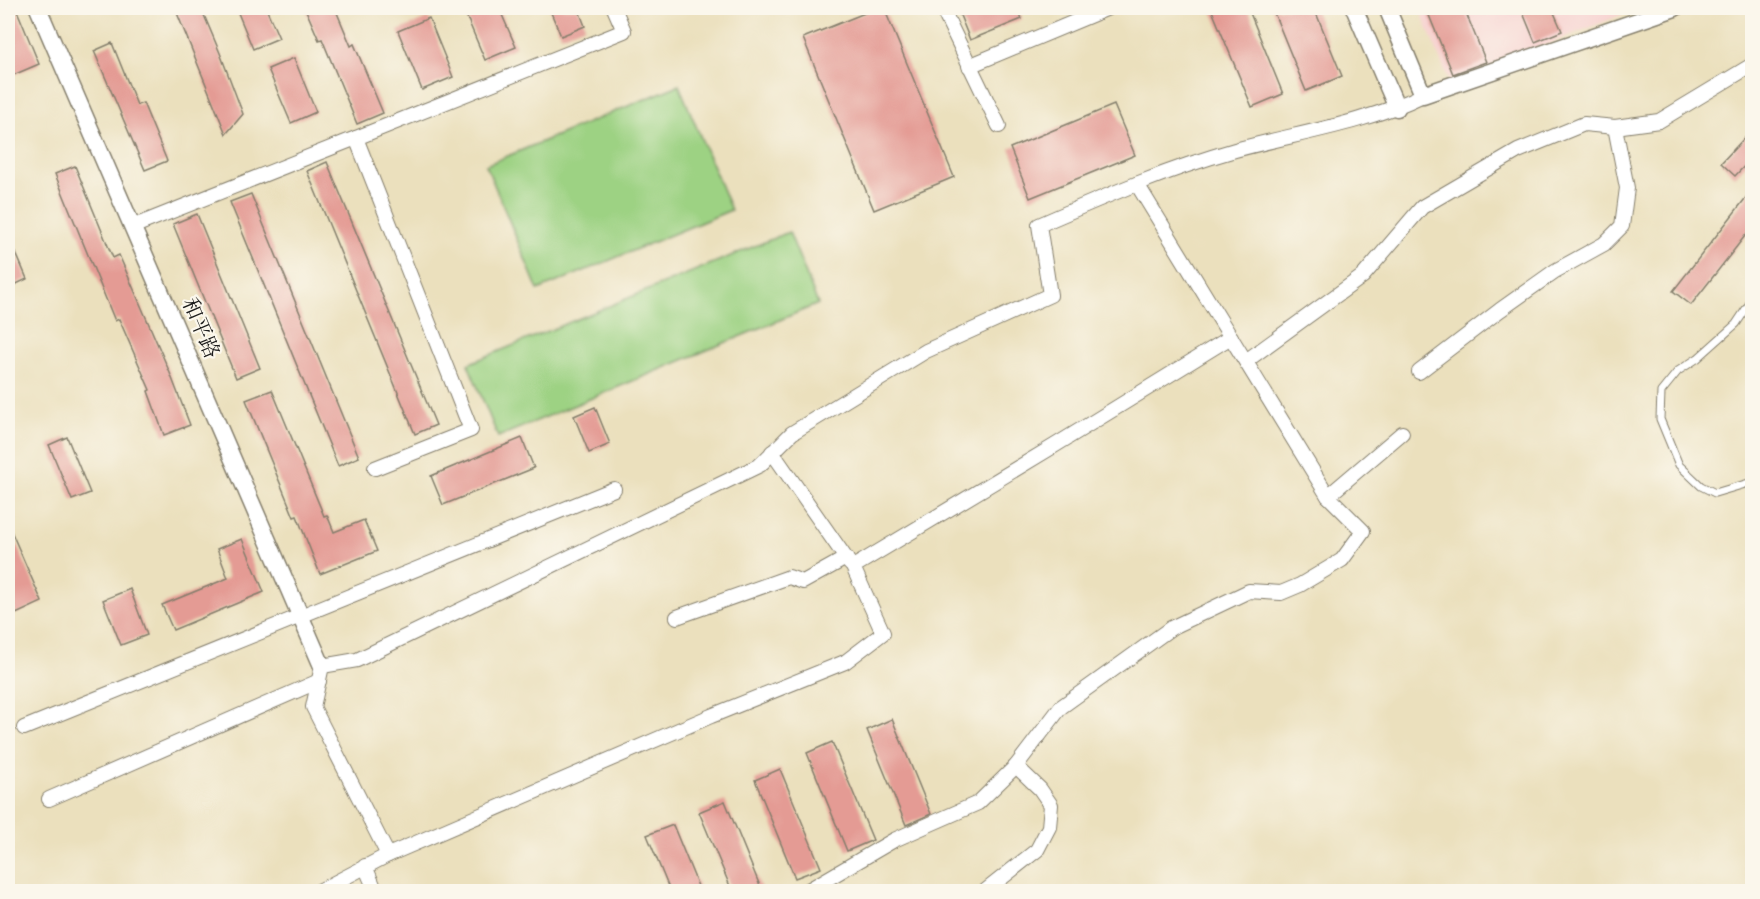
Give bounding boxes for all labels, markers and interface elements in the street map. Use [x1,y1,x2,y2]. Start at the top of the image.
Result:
street label: 和平路 [178,294,224,362]

